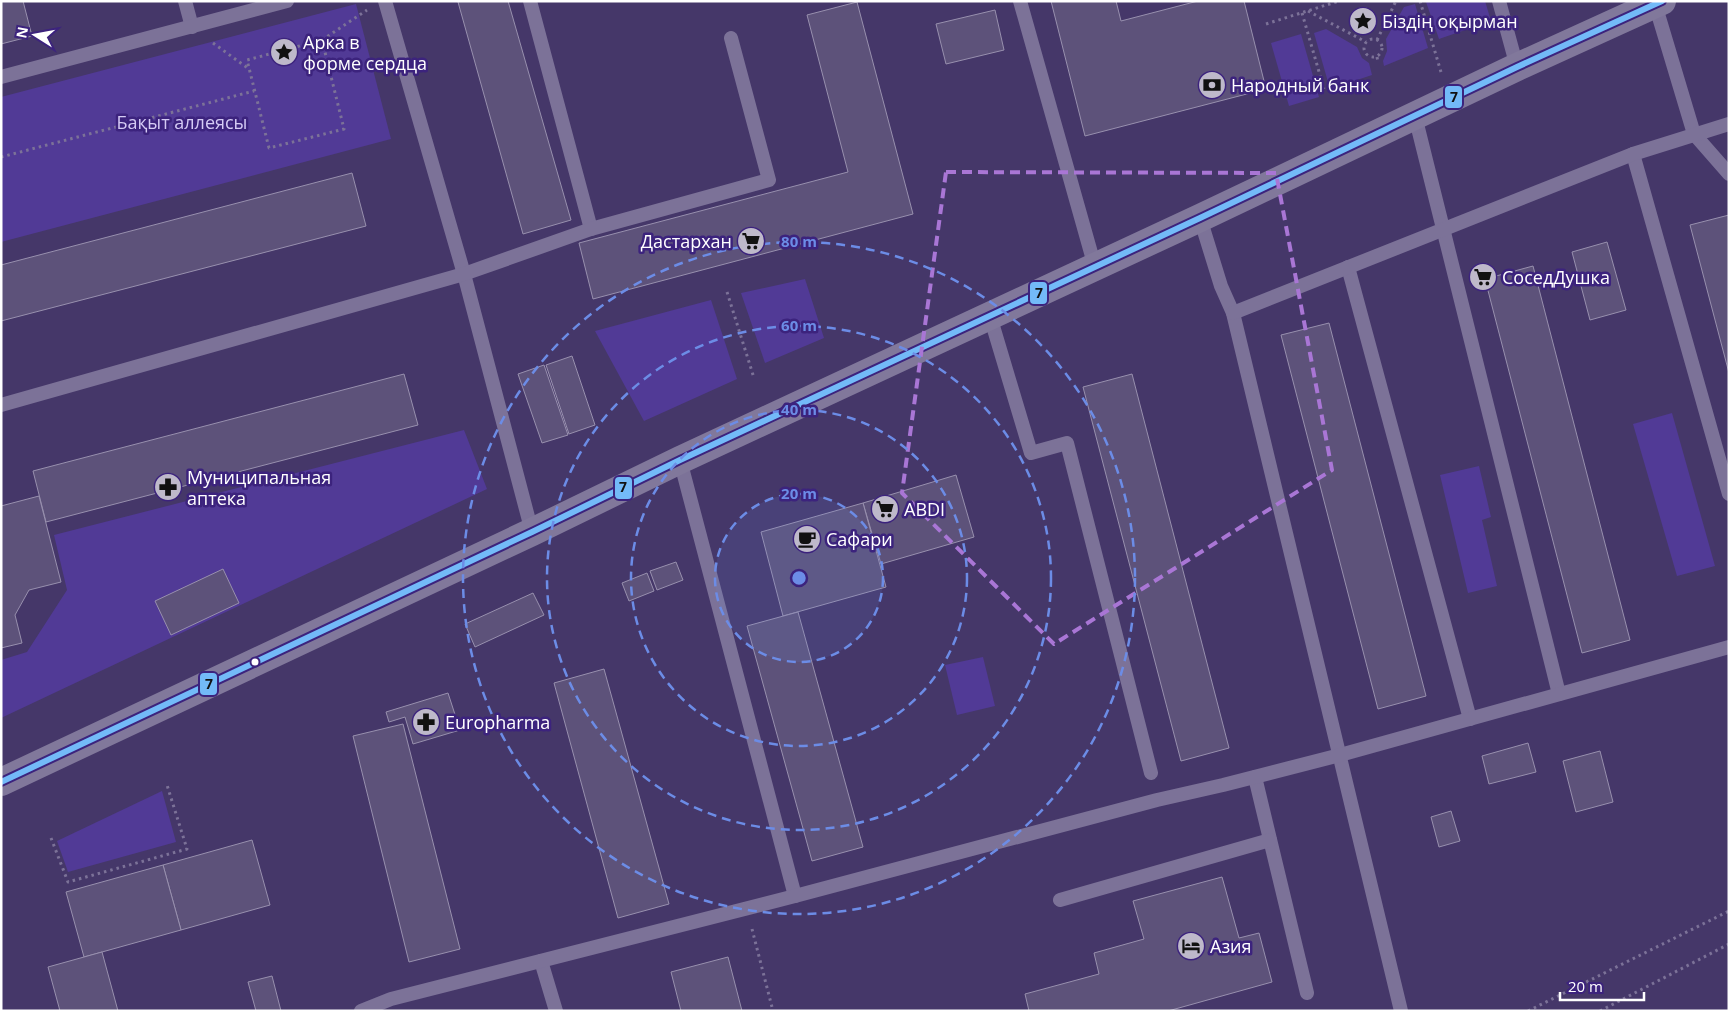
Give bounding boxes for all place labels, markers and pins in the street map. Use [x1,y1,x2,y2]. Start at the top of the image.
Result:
place icon: Біздің оқырман [1348,6,1378,36]
place label: Біздің оқырман [1382,9,1518,33]
place label: Арка в форме сердца [303,30,427,75]
place icon: Арка в форме сердца [269,37,299,67]
bank icon: Народный банк [1197,70,1227,100]
place label: Народный банк [1231,73,1370,97]
supermarket icon: Дастархан [736,226,766,256]
place label: Дастархан [641,229,732,253]
supermarket icon: СоседДушка [1468,262,1498,292]
place label: СоседДушка [1502,265,1610,289]
place label: Муниципальная аптека [187,465,331,510]
pharmacy icon: Муниципальная аптека [153,472,183,502]
supermarket icon: ABDI [870,494,900,524]
place label: ABDI [904,497,945,521]
cafe icon: Сафари [792,524,822,554]
place label: Сафари [826,527,893,551]
centre of rings [790,569,808,587]
unlabelled marker [250,657,260,667]
pharmacy icon: Europharma [411,707,441,737]
place label: Europharma [445,710,550,734]
hotel icon: Азия [1176,931,1206,961]
place label: Азия [1210,934,1252,958]

